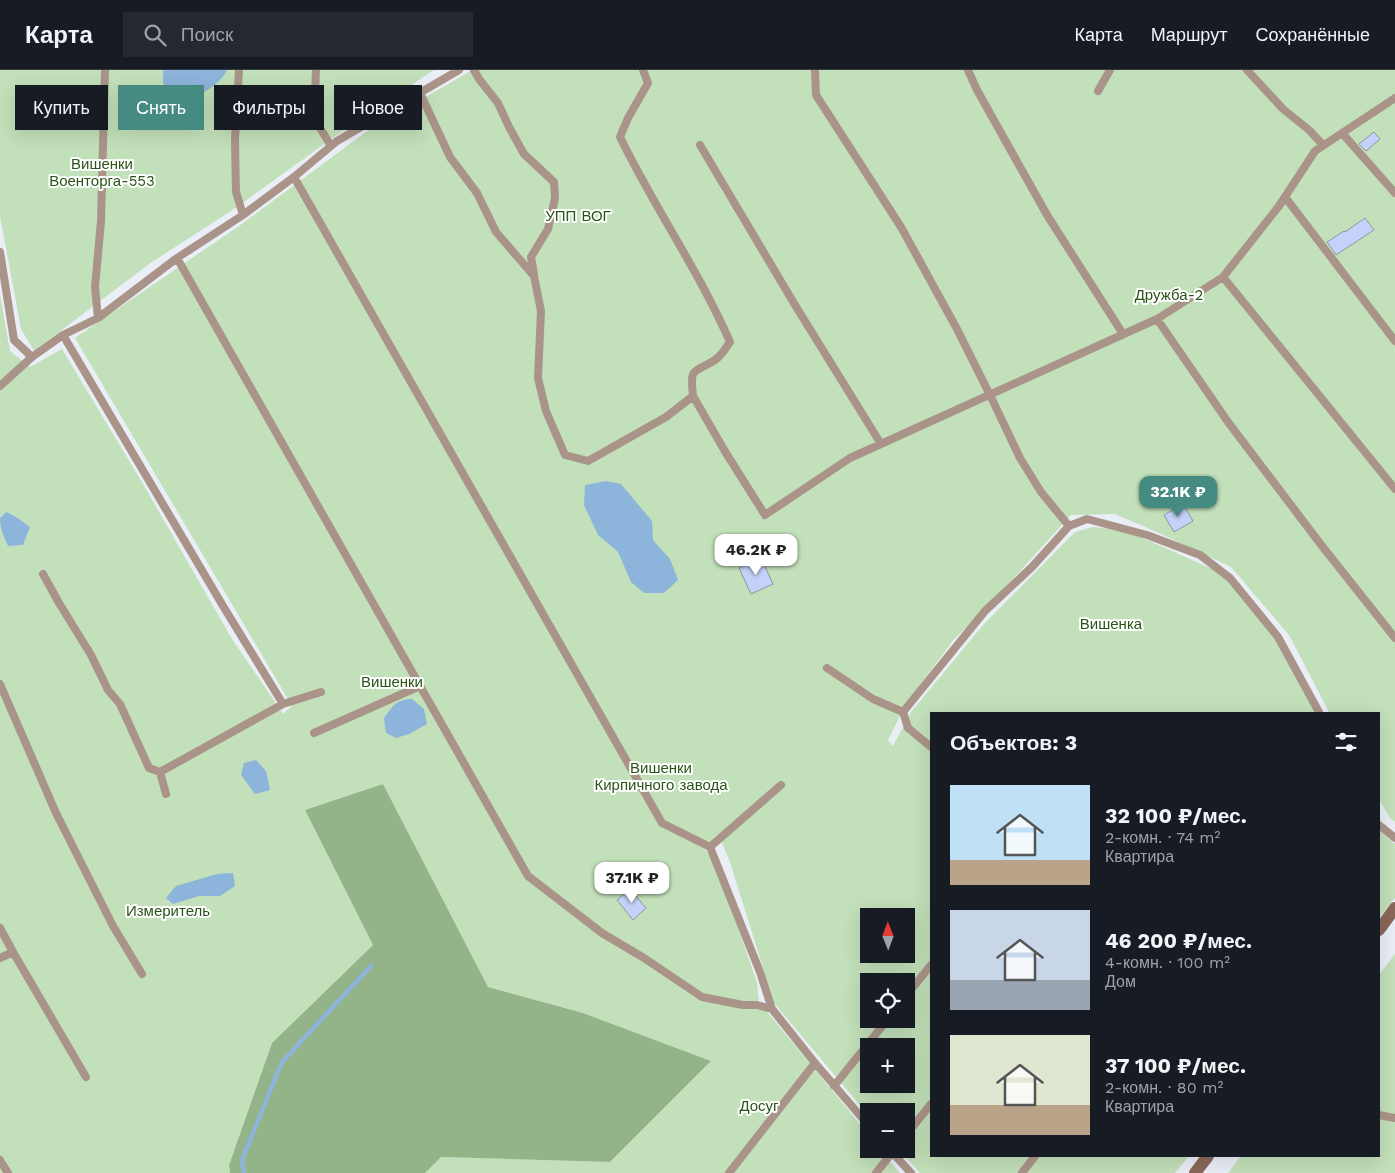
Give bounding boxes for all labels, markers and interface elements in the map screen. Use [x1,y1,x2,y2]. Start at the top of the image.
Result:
search box [123,12,473,57]
text: Карта [25,21,93,49]
icon: search [141,21,169,49]
text: Поиск [181,23,233,46]
text: Карта [1075,24,1123,45]
text: Маршрут [1151,24,1227,45]
text: Сохранённые [1255,24,1370,45]
chip: Купить [15,85,108,130]
chip: Снять [118,85,204,130]
chip: Фильтры [214,85,324,130]
chip: Новое [334,85,422,130]
park label: Вишенки Военторга-553 [49,155,155,190]
park label: УПП ВОГ [545,207,611,225]
park label: Дружба-2 [1135,286,1203,304]
pin: 32.1K ₽ [1132,476,1224,518]
text: 32.1K ₽ [1150,482,1206,501]
pin: 46.2K ₽ [710,534,802,576]
text: 46.2K ₽ [726,540,786,559]
park label: Вишенка [1080,615,1143,633]
park label: Вишенки [361,673,423,691]
icon: filters [1332,728,1360,756]
text: Объектов: 3 [950,730,1077,755]
park label: Вишенки Кирпичного завода [594,759,728,794]
text: 32 100 ₽/мес. [1105,803,1247,828]
icon: home [990,805,1050,865]
text: 2-комн. · 74 m² [1105,828,1220,847]
text: Квартира [1105,847,1174,866]
pin: 37.1K ₽ [586,862,678,904]
text: 37.1K ₽ [605,868,659,887]
park label: Измеритель [126,902,210,920]
north arrow [860,908,915,962]
map controls [860,908,915,1158]
text: 46 200 ₽/мес. [1105,928,1252,953]
icon: home [990,930,1050,990]
text: 4-комн. · 100 m² [1105,953,1230,972]
text: Дом [1105,972,1136,991]
button: locate [860,973,915,1028]
button: + [860,1038,915,1093]
text: 37 100 ₽/мес. [1105,1053,1246,1078]
icon: home [990,1055,1050,1115]
text: 2-комн. · 80 m² [1105,1078,1223,1097]
park label: Досуг [739,1097,779,1115]
text: Квартира [1105,1097,1174,1116]
button: − [860,1103,915,1158]

